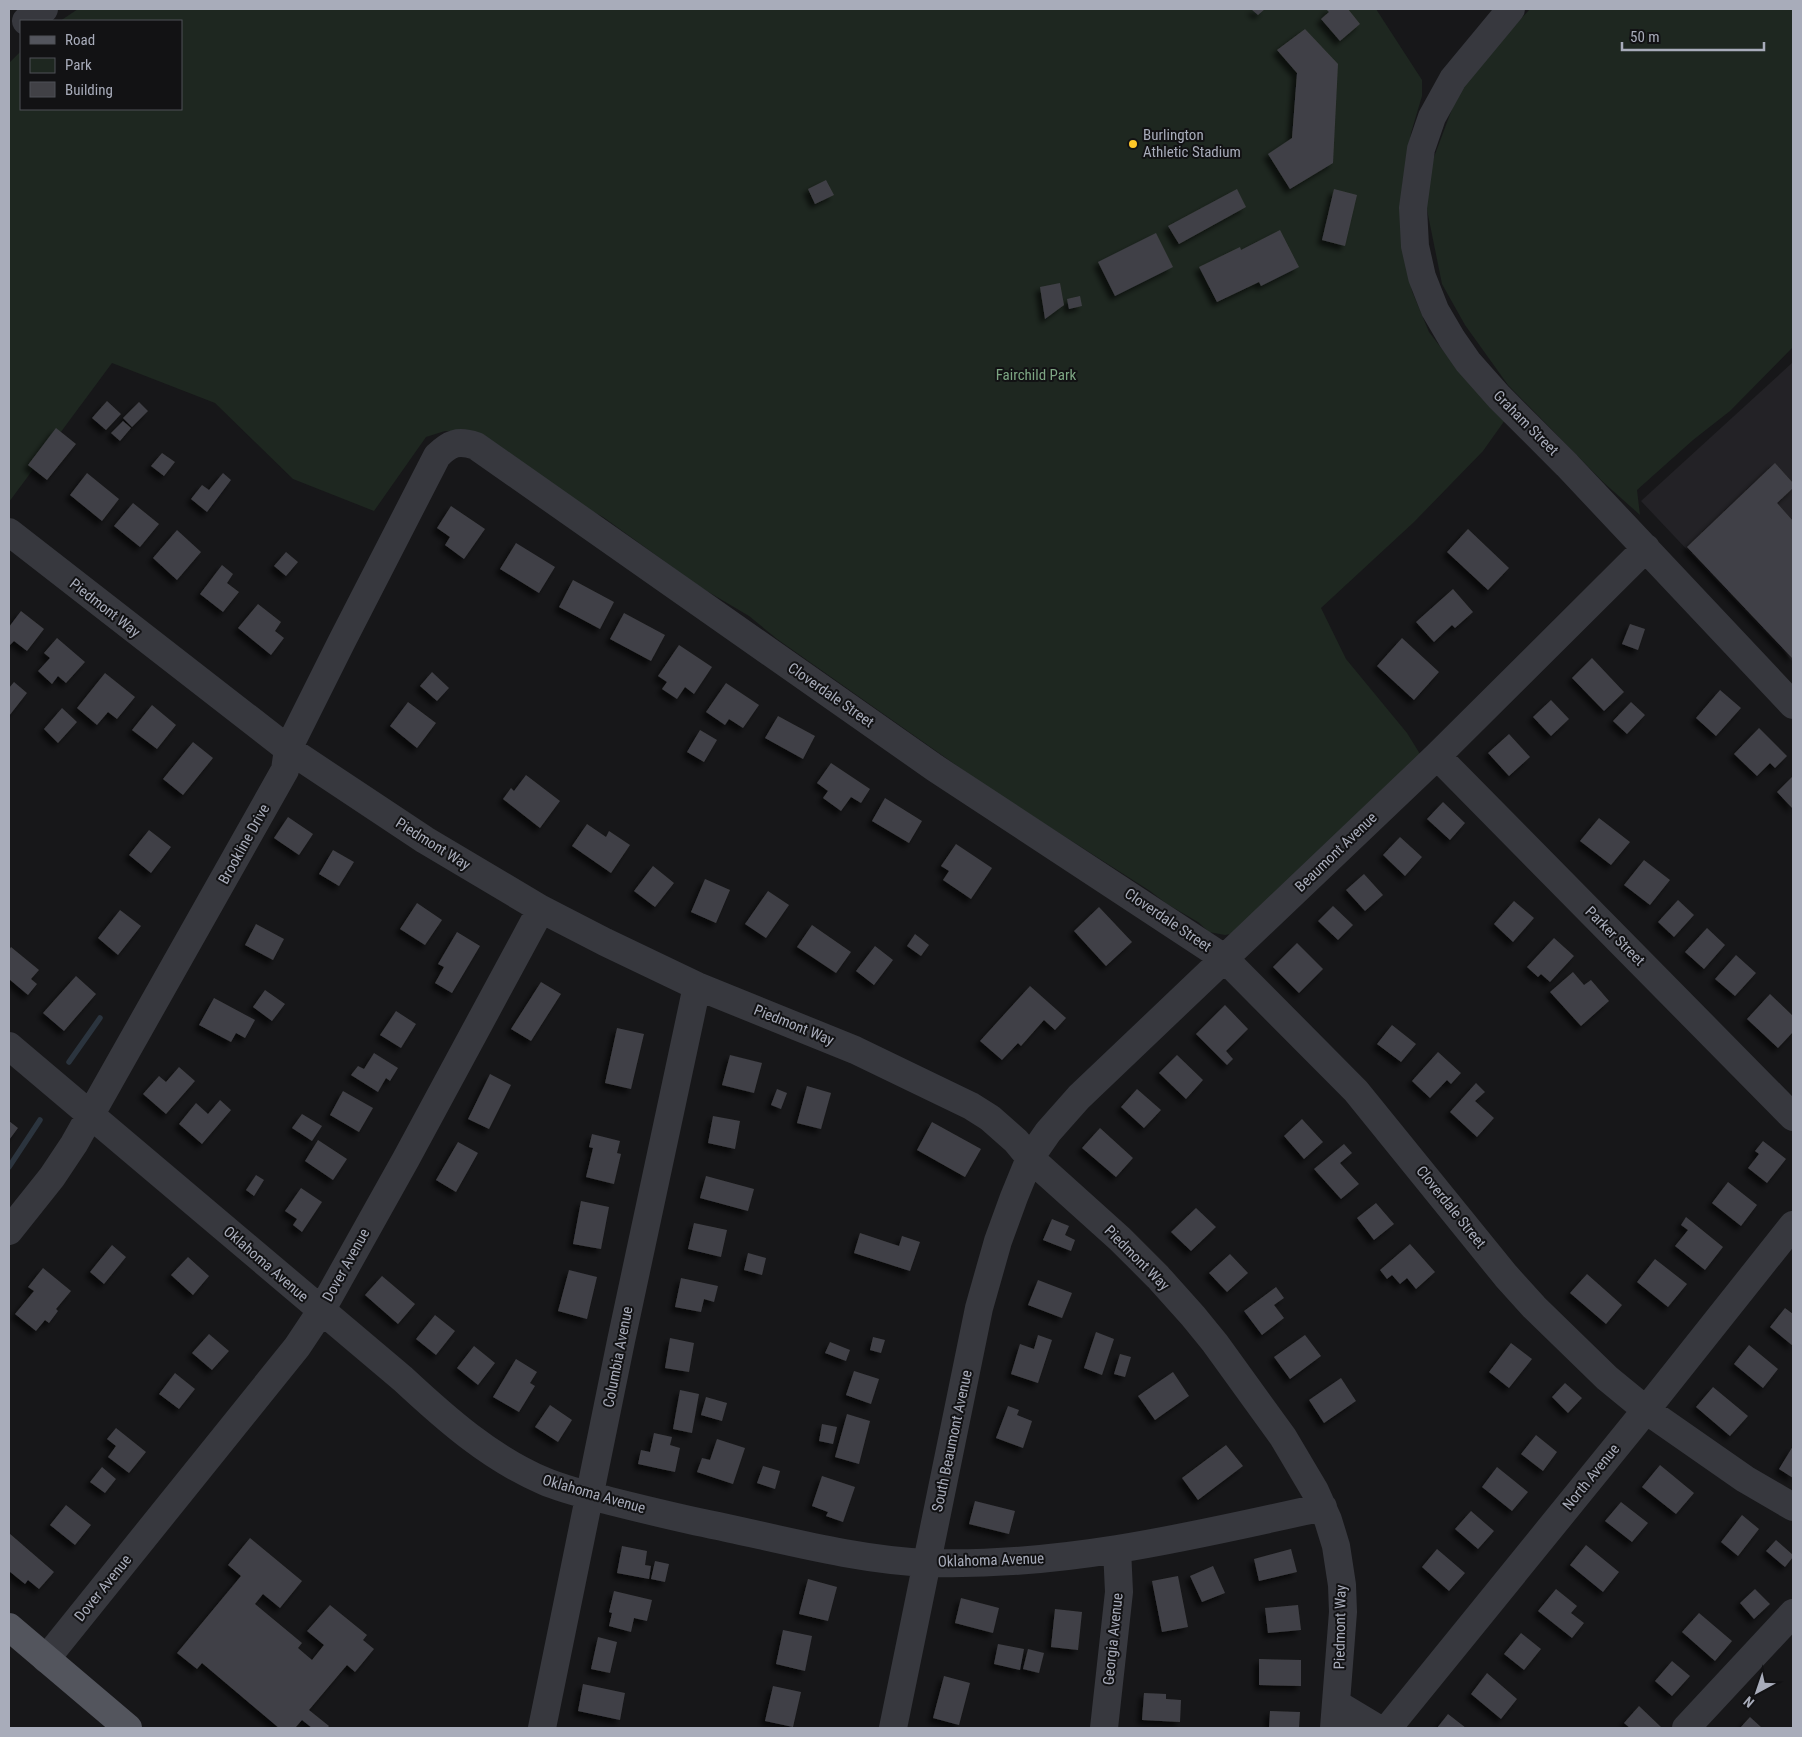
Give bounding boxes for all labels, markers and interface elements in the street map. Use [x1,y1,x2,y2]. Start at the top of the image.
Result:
legend [20,20,182,110]
scale bar [1622,20,1764,52]
text: 50 m [1630,28,1660,46]
text: Road [65,31,95,49]
text: Park [65,56,92,74]
text: Building [65,81,113,99]
place label: Burlington Athletic Stadium [1143,126,1241,161]
marker: Burlington Athletic Stadium [1127,138,1139,150]
park label: Fairchild Park [996,366,1077,384]
street label: Graham Street [1490,387,1562,459]
street label: Piedmont Way [66,575,144,641]
street label: Cloverdale Street [785,659,877,731]
street label: Brookline Drive [215,801,273,887]
street label: Beaumont Avenue [1291,808,1381,896]
street label: Piedmont Way [392,814,474,874]
street label: Cloverdale Street [1121,884,1215,956]
street label: Parker Street [1581,902,1649,970]
street label: Piedmont Way [751,1001,837,1049]
street label: Cloverdale Street [1412,1162,1490,1252]
street label: Oklahoma Avenue [220,1222,312,1306]
street label: Piedmont Way [1101,1222,1173,1294]
street label: Dover Avenue [319,1225,373,1305]
street label: Columbia Avenue [599,1305,637,1409]
street label: South Beaumont Avenue [928,1368,976,1514]
street label: North Avenue [1559,1440,1623,1514]
street label: Oklahoma Avenue [540,1471,648,1517]
street label: Oklahoma Avenue [938,1549,1044,1571]
street label: Dover Avenue [71,1551,135,1625]
street label: Piedmont Way [1330,1584,1350,1670]
street label: Georgia Avenue [1099,1592,1127,1686]
north arrow [1732,1667,1782,1717]
text: N [1740,1693,1757,1711]

